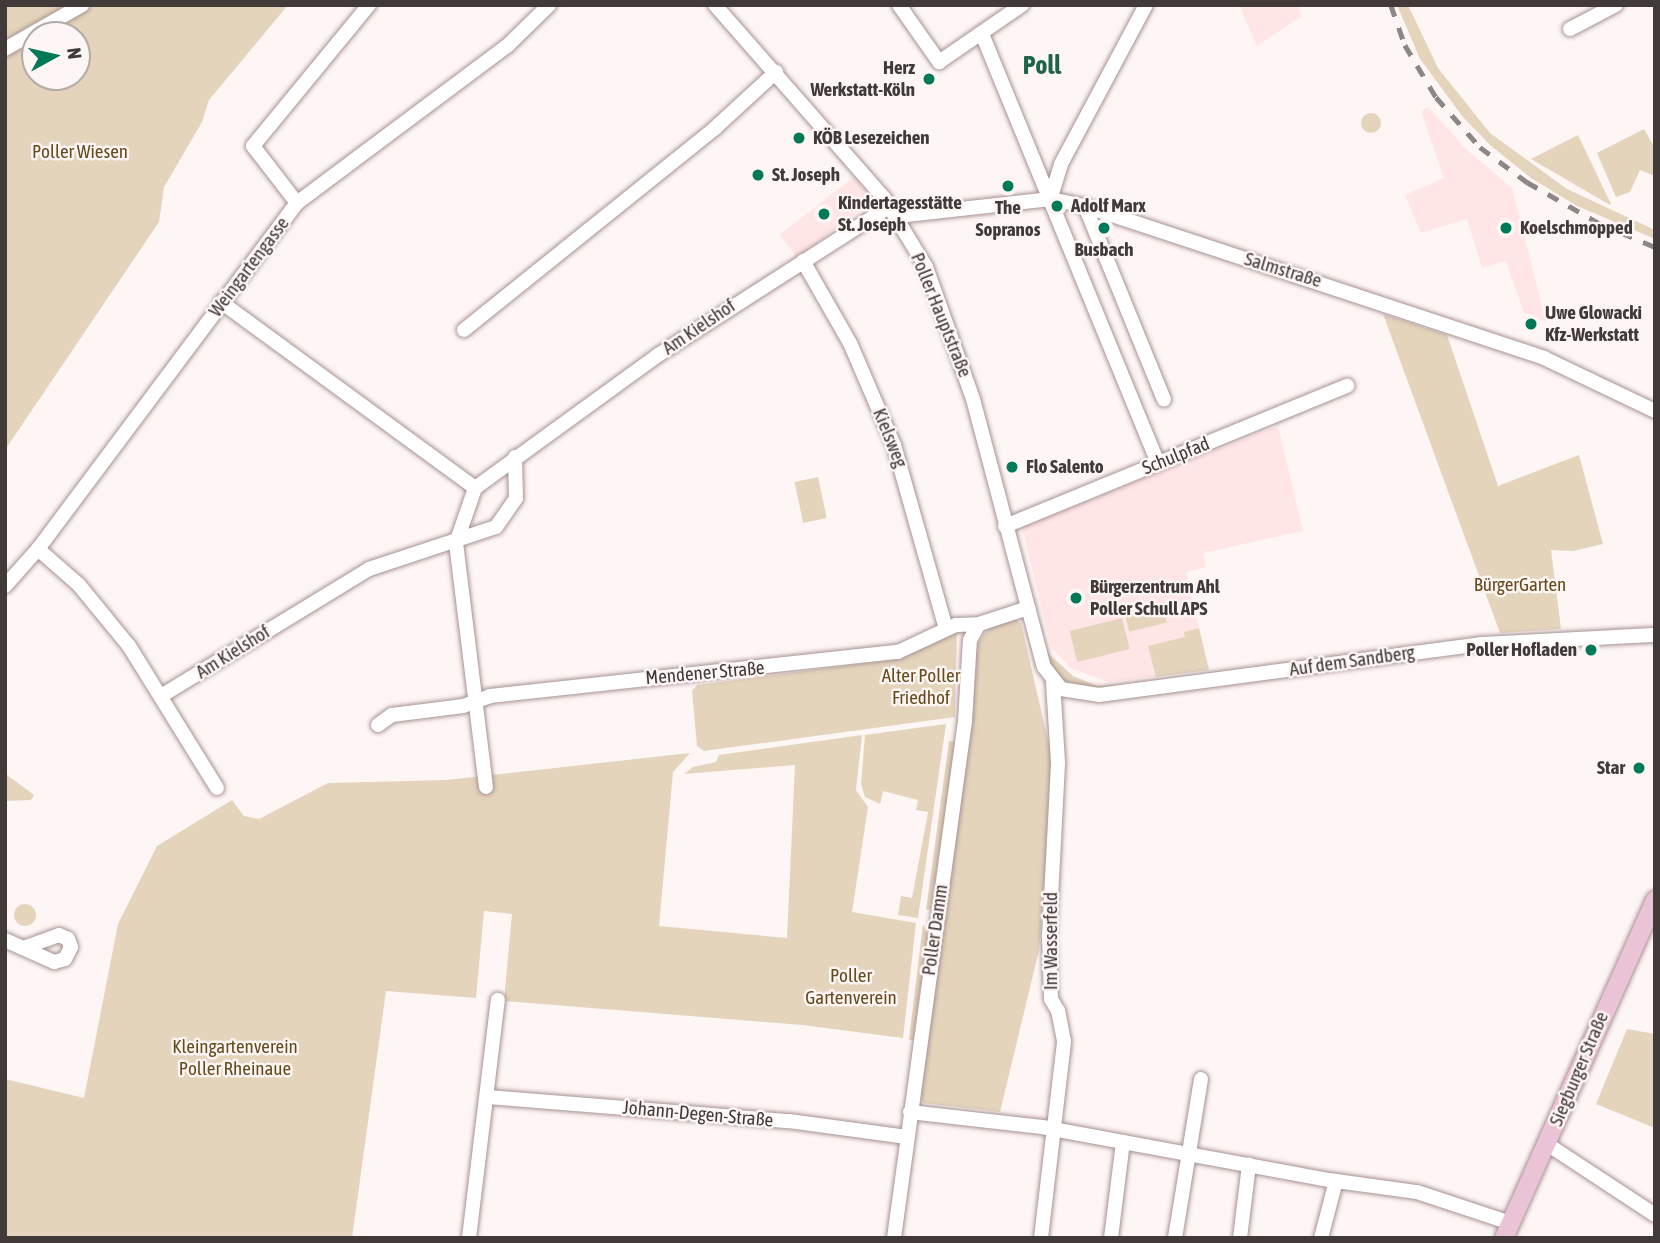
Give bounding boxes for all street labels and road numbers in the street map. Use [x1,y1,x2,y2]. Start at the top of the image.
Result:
street label: Weingartengasse [204,213,294,321]
street label: Salmstraße [1242,248,1324,292]
street label: Poller Hauptstraße [906,249,976,381]
street label: Am Kielshof [658,294,740,360]
street label: Kielsweg [868,405,912,471]
street label: Schulpfad [1139,432,1213,480]
street label: Am Kielshof [192,620,274,684]
street label: Auf dem Sandberg [1288,641,1416,681]
street label: Mendener Straße [645,656,765,690]
street label: Poller Damm [917,883,953,977]
street label: Im Wasserfeld [1040,892,1062,990]
street label: Siegburger Straße [1545,1008,1613,1130]
street label: Johann-Degen-Straße [622,1096,774,1132]

